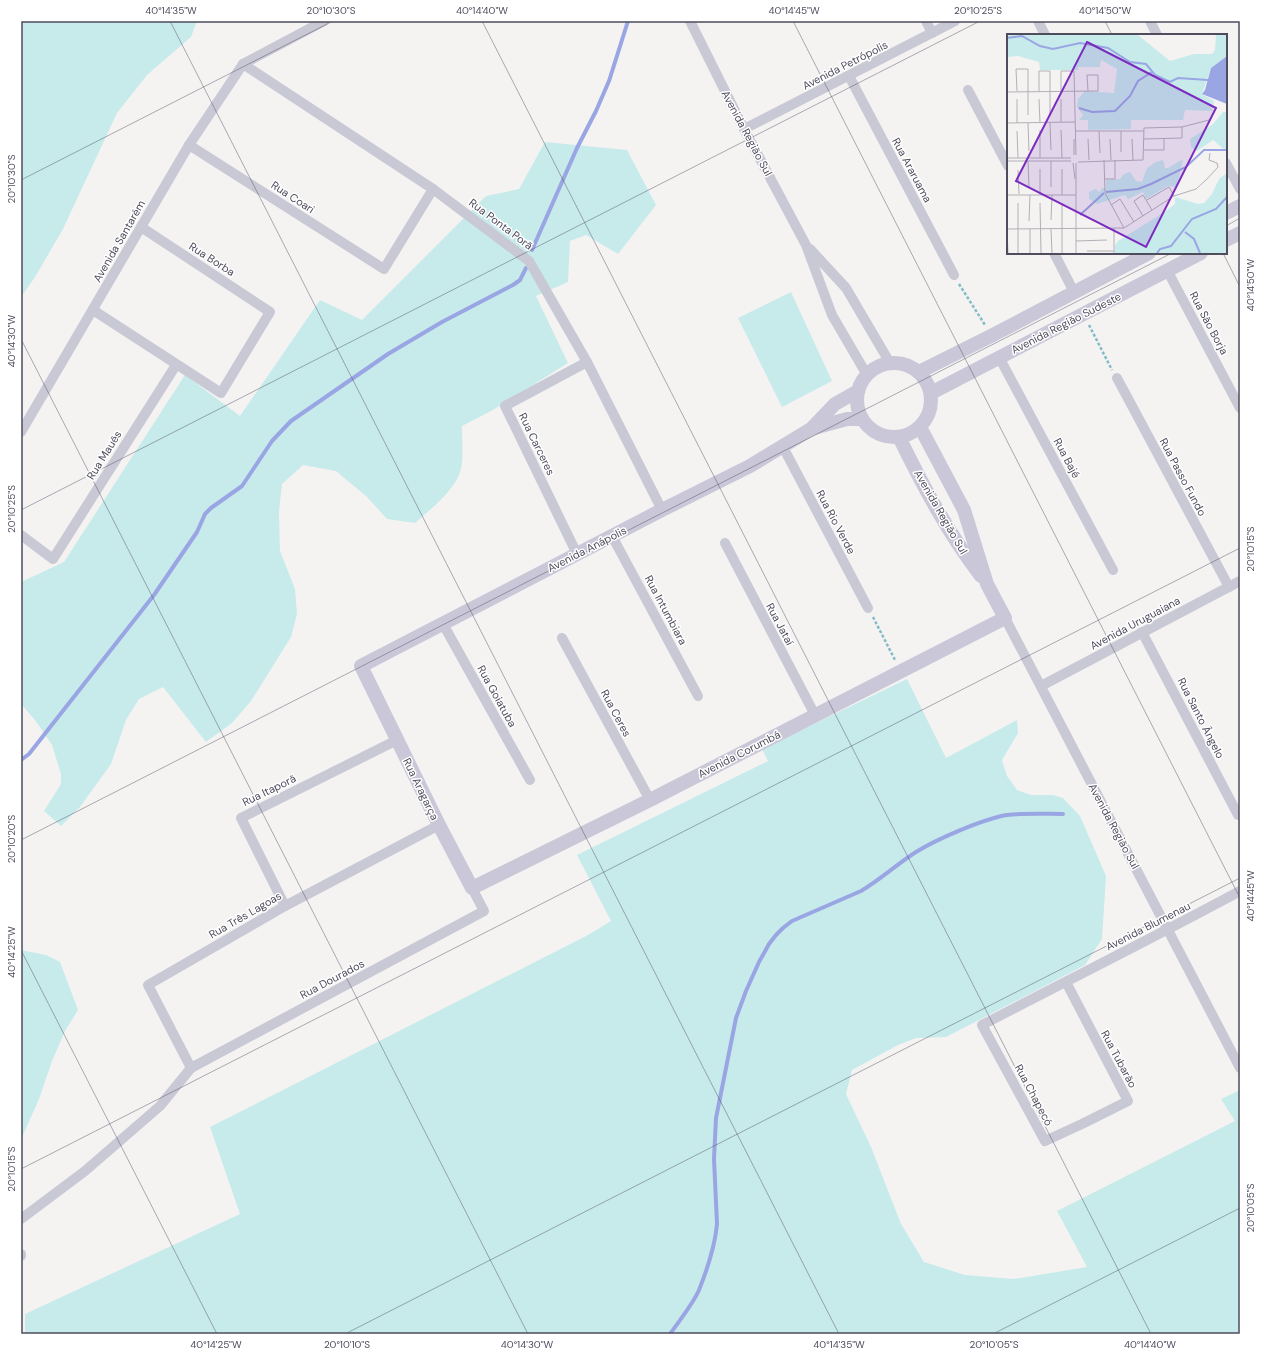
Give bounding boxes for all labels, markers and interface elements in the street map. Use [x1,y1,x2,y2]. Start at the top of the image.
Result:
text: 40°14'35"W [145,4,197,17]
text: 20°10'30"S [307,4,356,17]
text: 40°14'40"W [456,4,508,17]
text: 40°14'45"W [768,4,820,17]
text: 20°10'25"S [954,4,1002,17]
text: 40°14'50"W [1079,4,1131,17]
inset map [1007,34,1227,254]
street label: Avenida Petrópolis [800,37,890,93]
street label: Avenida Região Sul [719,88,775,178]
street label: Rua Araruama [889,135,935,205]
text: 20°10'30"S [5,154,18,203]
street label: Rua Coari [269,178,317,216]
street label: Rua Ponta Porã [466,195,536,253]
street label: Avenida Santarém [90,197,148,284]
street label: Rua Borba [186,239,238,279]
text: 40°14'50"W [1244,259,1257,311]
street label: Avenida Região Sudeste [1009,289,1123,357]
street label: Rua São Borja [1187,289,1231,357]
text: 40°14'30"W [5,314,18,367]
street label: Rua Carceres [516,411,558,477]
street label: Rua Mauês [83,428,125,482]
street label: Rua Bajé [1051,436,1083,480]
street label: Rua Passo Fundo [1157,436,1209,518]
street label: Avenida Região Sul [911,467,971,557]
text: 20°10'25"S [5,485,18,533]
street label: Rua Rio Verde [813,488,859,556]
street label: Avenida Anápolis [545,523,629,575]
text: 20°10'15"S [1244,526,1257,572]
street label: Rua Intumbiara [642,573,690,647]
street label: Avenida Uruguaiana [1087,593,1183,653]
street label: Rua Jataí [763,600,797,648]
street label: Rua Goiatuba [474,663,520,729]
street label: Rua Santo Ângelo [1175,675,1227,761]
street label: Rua Ceres [598,687,634,739]
street label: Avenida Corumbá [695,727,783,781]
street label: Rua Aragarça [400,756,442,822]
street label: Rua Itaporã [240,771,298,809]
street label: Avenida Região Sul [1086,781,1142,871]
text: 20°10'20"S [5,814,18,863]
text: 40°14'45"W [1244,870,1257,922]
street label: Rua Três Lagoas [206,889,284,941]
street label: Avenida Blumenau [1103,899,1193,953]
text: 40°14'25"W [5,926,18,978]
street label: Rua Dourados [297,956,367,1002]
street label: Rua Tubarão [1098,1028,1140,1090]
street label: Rua Chapecó [1012,1062,1056,1128]
text: 20°10'15"S [5,1146,18,1192]
text: 20°10'05"S [1244,1183,1257,1232]
text: 40°14'25"W [190,1338,242,1351]
text: 20°10'10"S [324,1338,370,1351]
text: 40°14'30"W [501,1338,554,1351]
text: 40°14'35"W [813,1338,865,1351]
text: 20°10'05"S [970,1338,1019,1351]
text: 40°14'40"W [1124,1338,1176,1351]

